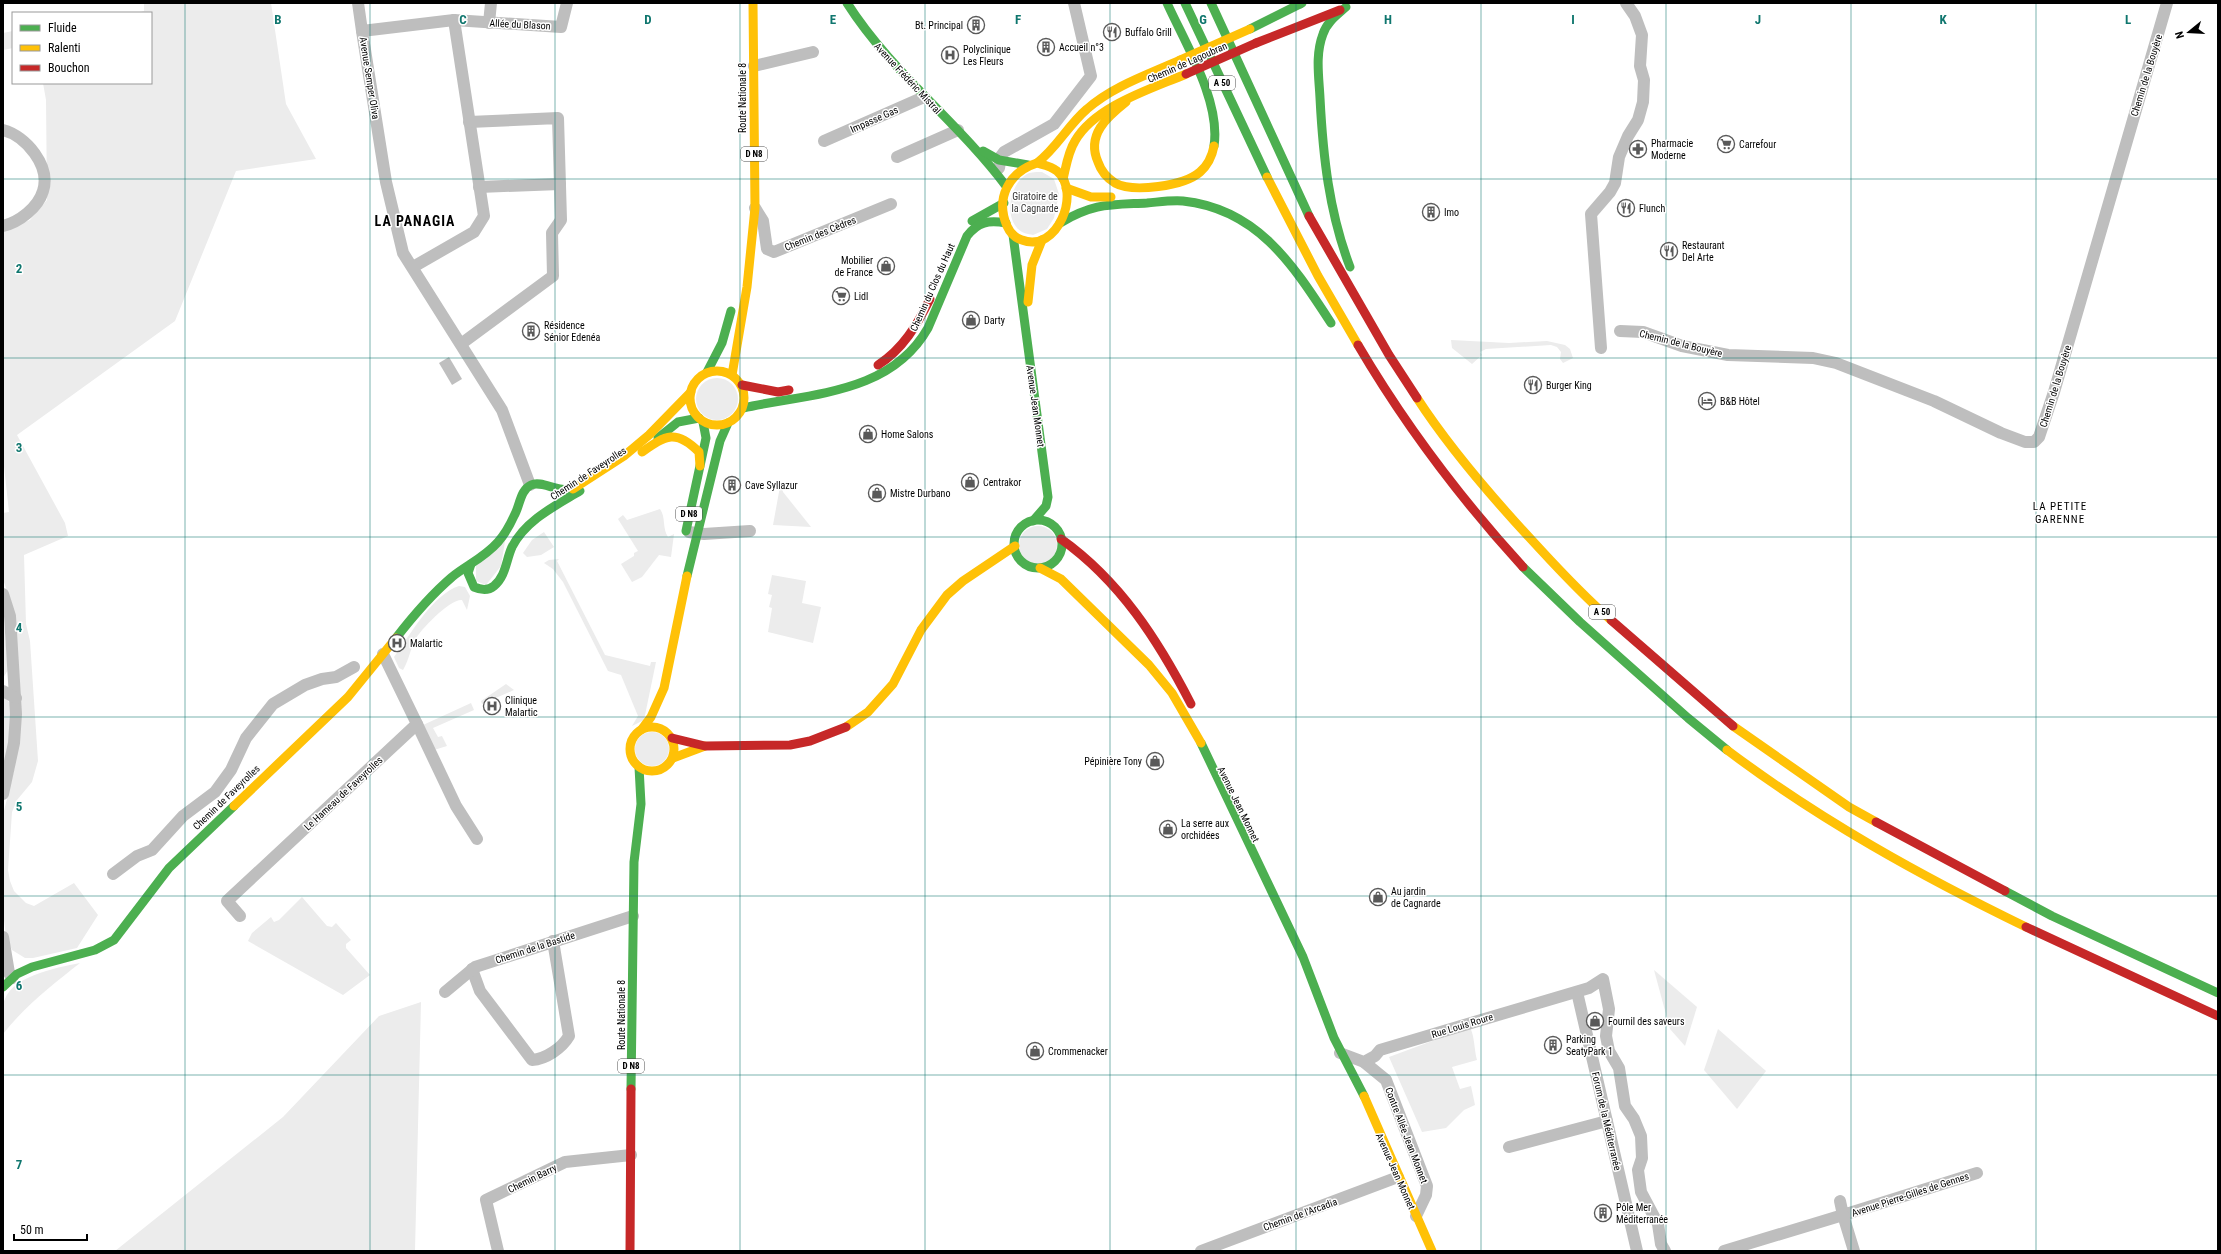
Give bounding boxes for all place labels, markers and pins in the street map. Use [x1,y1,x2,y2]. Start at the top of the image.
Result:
building icon: Bt. Principal [966,15,986,35]
place label: Bt. Principal [915,20,963,31]
restaurant icon: Buffalo Grill [1102,22,1122,42]
place label: Buffalo Grill [1125,27,1172,38]
building icon: Accueil n°3 [1036,37,1056,57]
place label: Accueil n°3 [1059,42,1104,53]
place label: Polyclinique Les Fleurs [963,44,1011,67]
hospital icon: Polyclinique Les Fleurs [940,45,960,65]
supermarket icon: Carrefour [1716,134,1736,154]
place label: Pharmacie Moderne [1651,138,1693,161]
pharmacy icon: Pharmacie Moderne [1628,139,1648,159]
place label: Carrefour [1739,139,1776,150]
restaurant icon: Flunch [1616,198,1636,218]
building icon: Imo [1421,202,1441,222]
place label: Flunch [1639,203,1665,214]
place label: Imo [1444,207,1459,218]
place label: Restaurant Del Arte [1682,240,1725,263]
restaurant icon: Restaurant Del Arte [1659,241,1679,261]
place label: Mobilier de France [835,255,873,278]
shop icon: Mobilier de France [876,256,896,276]
supermarket icon: Lidl [831,286,851,306]
place label: Lidl [854,291,868,302]
shop icon: Darty [961,310,981,330]
place label: Darty [984,315,1005,326]
place label: Résidence Sénior Edenéa [544,320,600,343]
building icon: Résidence Sénior Edenéa [521,321,541,341]
restaurant icon: Burger King [1523,375,1543,395]
place label: Burger King [1546,380,1592,391]
hotel icon: B&B Hôtel [1697,391,1717,411]
place label: B&B Hôtel [1720,396,1760,407]
shop icon: Home Salons [858,424,878,444]
place label: Home Salons [881,429,934,440]
shop icon: Centrakor [960,472,980,492]
building icon: Cave Syllazur [722,475,742,495]
place label: Centrakor [983,477,1021,488]
place label: Cave Syllazur [745,480,798,491]
shop icon: Mistre Durbano [867,483,887,503]
place label: Mistre Durbano [890,488,950,499]
hospital icon: Malartic [387,633,407,653]
place label: Malartic [410,638,443,649]
place label: Clinique Malartic [505,695,538,718]
hospital icon: Clinique Malartic [482,696,502,716]
shop icon: Pépinière Tony [1145,751,1165,771]
place label: Pépinière Tony [1084,756,1142,767]
place label: La serre aux orchidées [1181,818,1230,841]
shop icon: La serre aux orchidées [1158,819,1178,839]
place label: Au jardin de Cagnarde [1391,886,1441,909]
shop icon: Au jardin de Cagnarde [1368,887,1388,907]
shop icon: Fournil des saveurs [1585,1011,1605,1031]
place label: Fournil des saveurs [1608,1016,1685,1027]
place label: Parking SeatyPark 1 [1566,1034,1613,1057]
building icon: Parking SeatyPark 1 [1543,1035,1563,1055]
shop icon: Crommenacker [1025,1041,1045,1061]
place label: Crommenacker [1048,1046,1108,1057]
place label: Pôle Mer Méditerranée [1616,1202,1668,1225]
building icon: Pôle Mer Méditerranée [1593,1203,1613,1223]

